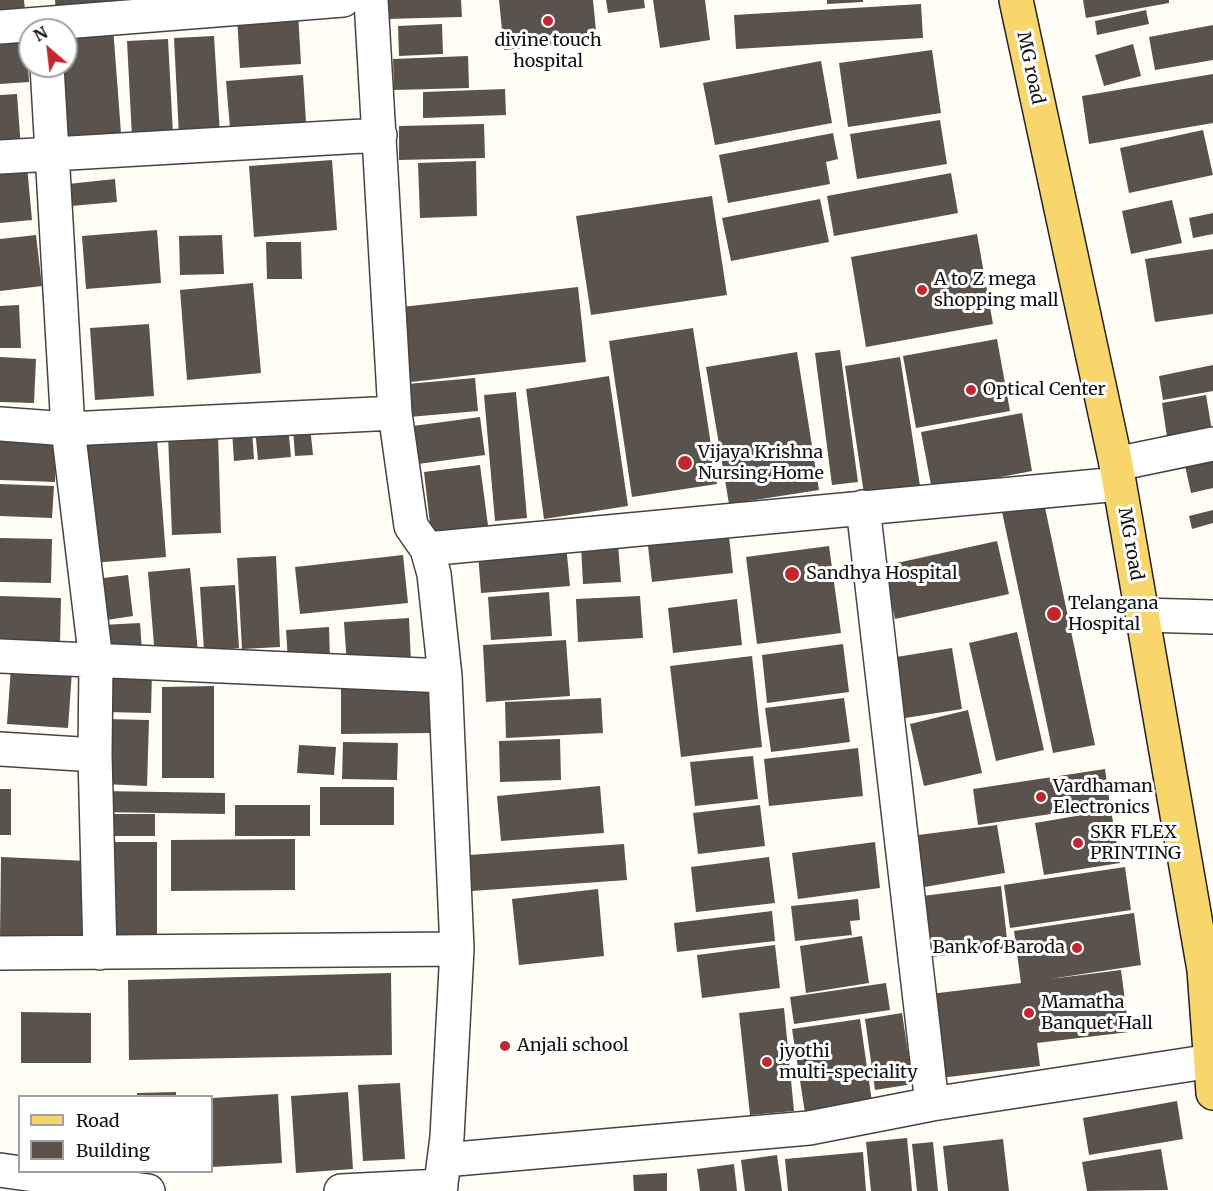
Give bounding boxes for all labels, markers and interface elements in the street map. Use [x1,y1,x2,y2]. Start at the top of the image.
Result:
marker: divine touch hospital [541,14,555,28]
north arrow [18,18,78,78]
text: N [30,22,51,46]
place label: divine touch hospital [494,30,602,72]
street label: MG road [1012,30,1048,106]
place label: A to Z mega shopping mall [934,269,1059,312]
marker: A to Z mega shopping mall [915,283,929,297]
place label: Optical Center [983,379,1106,401]
marker: Optical Center [964,383,978,397]
place label: Vijaya Krishna Nursing Home [698,442,824,484]
marker: Vijaya Krishna Nursing Home [676,454,694,472]
street label: MG road [1113,506,1147,582]
place label: Sandhya Hospital [806,563,958,585]
marker: Sandhya Hospital [783,565,801,583]
place label: Telangana Hospital [1068,593,1158,636]
marker: Telangana Hospital [1045,605,1063,623]
place label: Vardhaman Electronics [1053,776,1153,818]
marker: Vardhaman Electronics [1034,790,1048,804]
place label: SKR FLEX PRINTING [1090,822,1181,864]
marker: SKR FLEX PRINTING [1071,836,1085,850]
place label: Bank of Baroda [932,937,1065,959]
marker: Bank of Baroda [1070,941,1084,955]
place label: Mamatha Banquet Hall [1041,992,1153,1034]
marker: Mamatha Banquet Hall [1022,1006,1036,1020]
place label: Anjali school [517,1035,629,1057]
marker: Anjali school [498,1039,512,1053]
place label: jyothi multi-speciality [779,1041,918,1084]
marker: jyothi multi-speciality [760,1055,774,1069]
legend [18,1095,213,1173]
text: Road [76,1109,120,1132]
text: Building [76,1139,150,1162]

